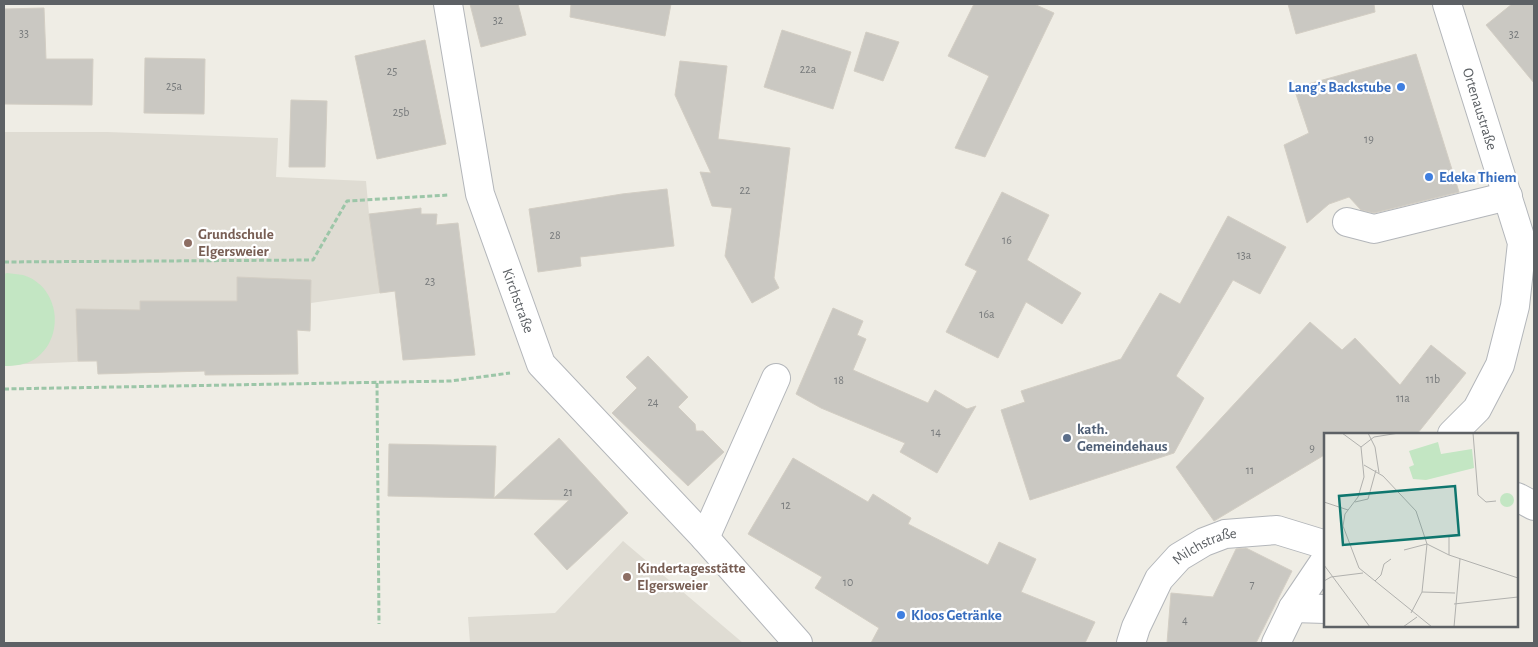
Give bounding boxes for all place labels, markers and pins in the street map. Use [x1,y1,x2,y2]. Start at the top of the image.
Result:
place label: Lang's Backstube [1288,80,1391,95]
marker: Lang's Backstube [1395,81,1407,93]
place label: Edeka Thiem [1439,170,1517,185]
marker: Edeka Thiem [1423,171,1435,183]
place label: Grundschule Elgersweier [198,227,274,259]
marker: Grundschule Elgersweier [182,237,194,249]
place label: kath. Gemeindehaus [1077,422,1168,454]
marker: kath. Gemeindehaus [1061,432,1073,444]
place label: Kindertagesstätte Elgersweier [637,561,746,593]
marker: Kindertagesstätte Elgersweier [621,571,633,583]
place label: Kloos Getränke [911,608,1002,623]
marker: Kloos Getränke [895,609,907,621]

